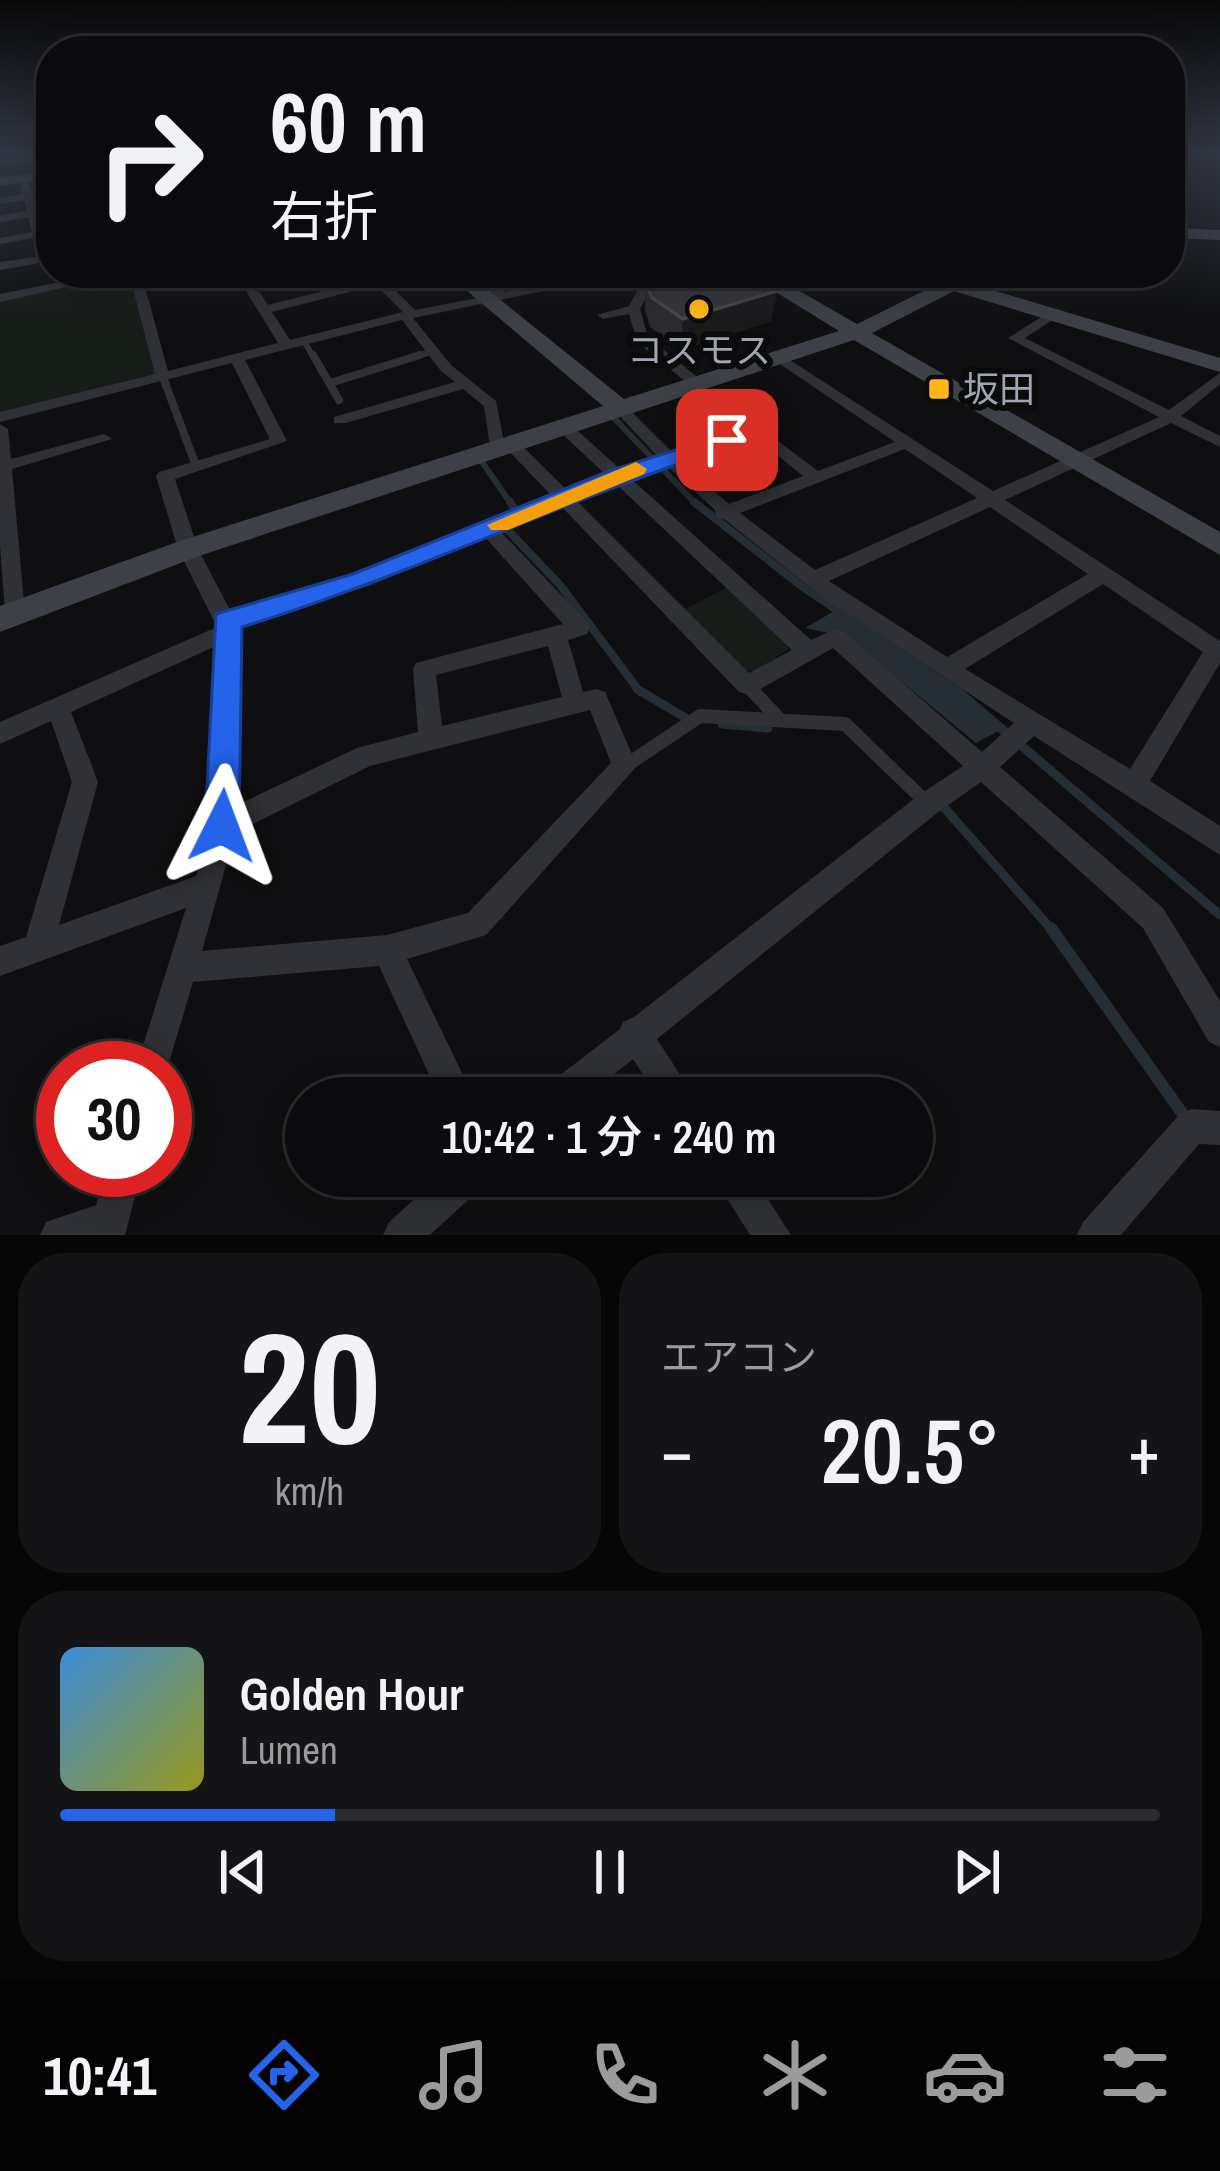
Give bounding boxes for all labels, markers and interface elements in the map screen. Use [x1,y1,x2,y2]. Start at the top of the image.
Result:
text: 60 m [270,65,427,178]
icon: right [72,84,228,240]
text: 右折 [270,180,378,253]
marker: コスモス [686,296,712,322]
place label: コスモス [627,326,771,374]
place label: 坂田 [963,365,1035,413]
marker: 坂田 [926,376,952,402]
pin [676,389,778,491]
icon: arrive [694,407,760,473]
position arrow [159,763,285,889]
speed limit sign: 30 [36,1041,192,1197]
text: 10:42 · 1 分 · 240 m [442,1106,776,1167]
text: 20 [238,1282,381,1492]
text: エアコン [661,1331,817,1383]
text: 20.5° [821,1390,1000,1511]
text: − [661,1406,693,1495]
text: + [1128,1406,1160,1495]
text: km/h [275,1465,344,1517]
text: Golden Hour [240,1663,463,1724]
text: Lumen [240,1724,338,1776]
icon: previous [210,1839,276,1905]
icon: pause [577,1839,643,1905]
icon: next [944,1839,1010,1905]
icon: directions [242,2033,326,2117]
icon: music [412,2033,496,2117]
icon: phone [583,2033,667,2117]
icon: climate [753,2033,837,2117]
icon: car [923,2033,1007,2117]
icon: filters [1093,2033,1177,2117]
text: 10:41 [43,2039,156,2112]

